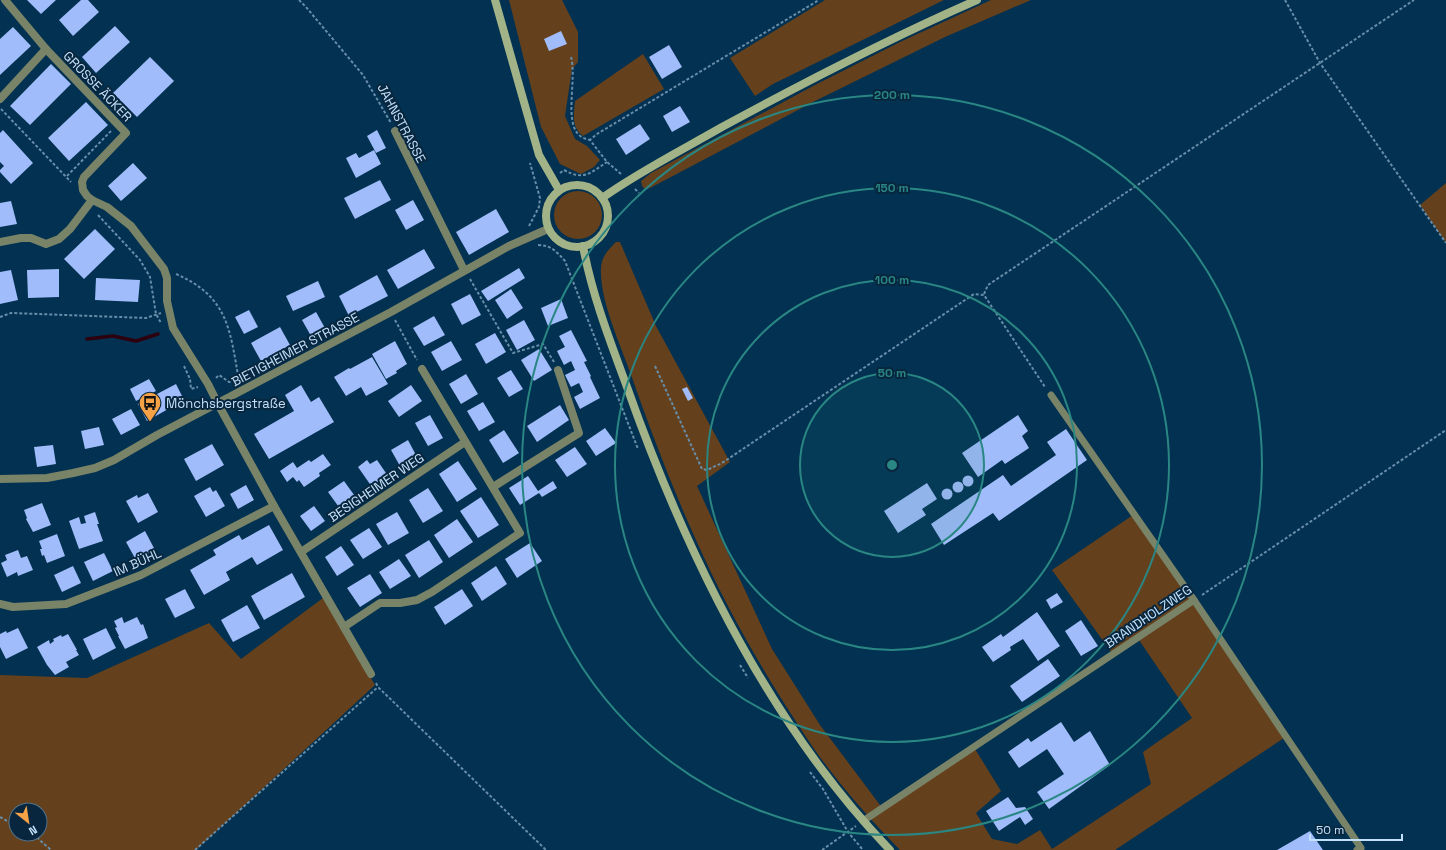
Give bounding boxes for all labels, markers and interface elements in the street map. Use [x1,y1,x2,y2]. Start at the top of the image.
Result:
street label: GROSSE ÄCKER [60,47,136,125]
street label: JAHNSTRASSE [374,81,430,166]
text: 200 m [874,87,910,103]
text: 150 m [875,180,909,196]
text: 100 m [875,272,909,288]
street label: BIETIGHEIMER STRASSE [228,309,362,390]
text: 50 m [878,365,906,381]
bus stop icon: Mönchsbergstraße [137,390,163,423]
place label: Mönchsbergstraße [166,395,286,412]
street label: BESIGHEIMER WEG [325,449,427,526]
centre of rings [885,458,899,472]
street label: IM BÜHL [111,544,164,581]
street label: BRANDHOLZWEG [1102,581,1195,652]
north arrow [8,802,48,842]
scale bar [1310,816,1402,842]
text: 50 m [1316,822,1344,838]
text: N [26,823,40,839]

